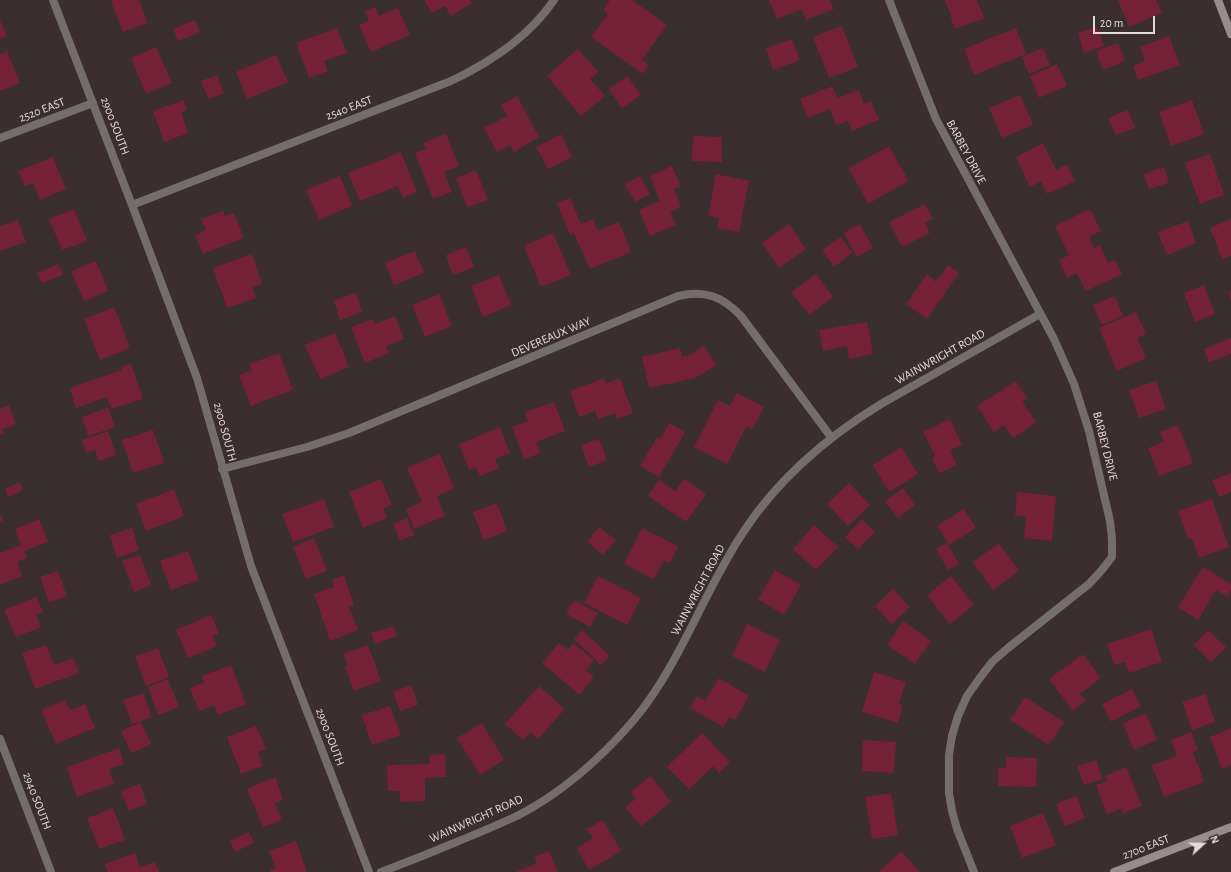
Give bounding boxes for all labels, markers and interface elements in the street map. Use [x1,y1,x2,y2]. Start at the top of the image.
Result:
scale bar [1095,8,1157,34]
text: 20 m [1100,17,1123,29]
street label: 2540 EAST [324,93,374,123]
street label: 2520 EAST [17,95,67,125]
street label: 2900 SOUTH [97,95,133,157]
street label: BARBEY DRIVE [943,117,989,187]
street label: DEVEREAUX WAY [509,314,593,360]
street label: WAINWRIGHT ROAD [892,326,988,388]
street label: 2900 SOUTH [210,401,240,463]
street label: BARBEY DRIVE [1089,410,1121,482]
street label: WAINWRIGHT ROAD [668,542,728,638]
street label: 2900 SOUTH [312,706,348,768]
street label: 2940 SOUTH [20,770,54,832]
street label: WAINWRIGHT ROAD [427,792,525,846]
north arrow [1183,824,1223,864]
street label: 2700 EAST [1120,831,1172,863]
text: N [1208,834,1221,845]

